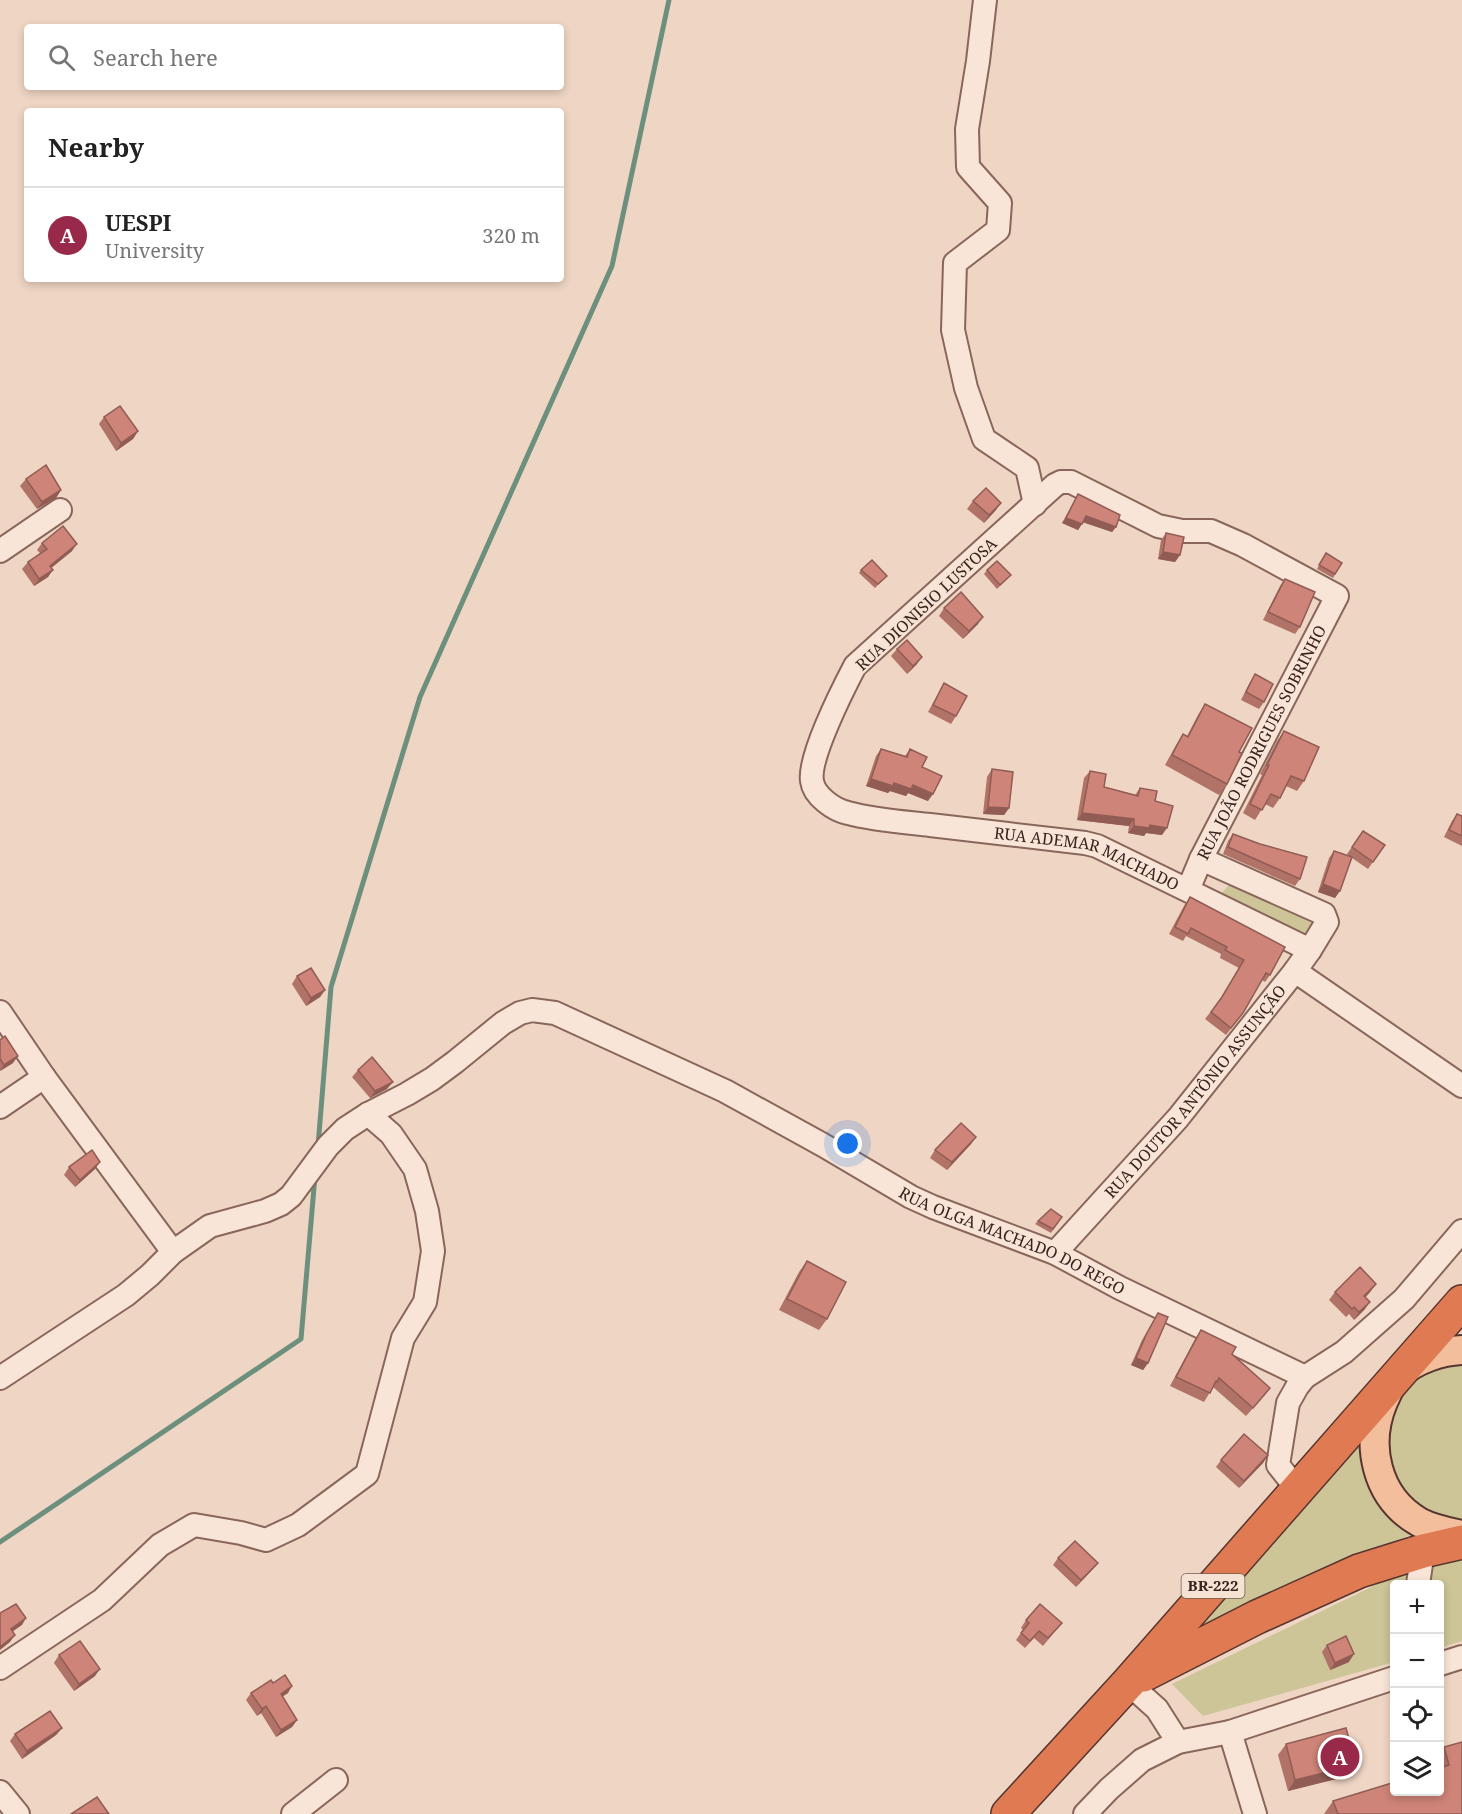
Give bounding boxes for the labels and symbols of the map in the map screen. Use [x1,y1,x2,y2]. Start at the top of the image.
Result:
street label: RUA DIONISIO LUSTOSA [851,532,1002,675]
street label: RUA JOÃO RODRIGUES SOBRINHO [1192,621,1331,863]
street label: RUA ADEMAR MACHADO [993,822,1183,896]
street label: RUA DOUTOR ANTÔNIO ASSUNÇÃO [1099,980,1291,1203]
your location [833,1129,862,1158]
street label: RUA OLGA MACHADO DO REGO [895,1181,1129,1300]
road number: BR-222 [1182,1574,1244,1598]
pin: A [1320,1734,1360,1780]

